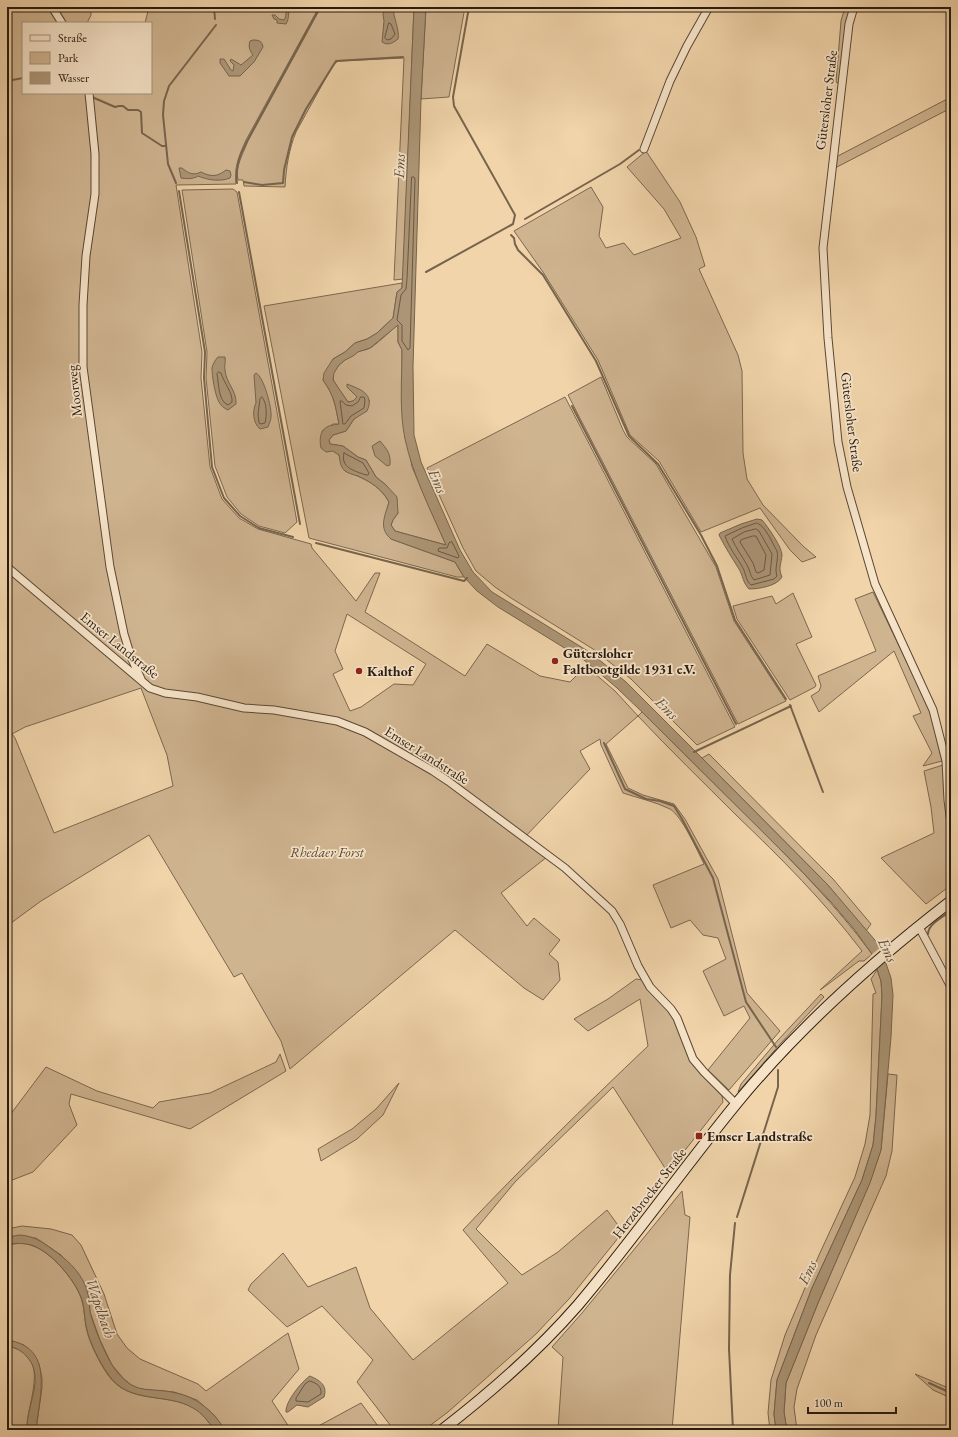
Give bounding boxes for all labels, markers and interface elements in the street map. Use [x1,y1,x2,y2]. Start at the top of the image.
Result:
legend [22,22,152,94]
text: Straße [58,30,87,46]
street label: Gütersloher Straße [811,48,841,151]
text: Park [58,50,79,66]
text: Wasser [58,70,89,86]
water label: Ems [389,153,409,180]
street label: Moorweg [62,363,86,418]
street label: Gütersloher Straße [837,371,867,474]
water label: Ems [424,465,452,497]
street label: Emser Landstraße [77,608,163,683]
place label: Gütersloher Faltbootgilde 1931 e.V. [563,644,695,678]
marker: Gütersloher Faltbootgilde 1931 e.V. [550,656,560,666]
place label: Kalthof [367,662,415,680]
marker: Kalthof [354,666,364,676]
water label: Ems [651,692,683,724]
street label: Emser Landstraße [381,722,473,788]
park label: Rhedaer Forst [290,843,365,861]
water label: Ems [874,934,902,966]
place label: Emser Landstraße [707,1127,813,1145]
marker: Emser Landstraße [694,1131,704,1141]
street label: Herzebrocker Straße [608,1144,690,1242]
water label: Ems [793,1256,821,1288]
water label: Wapelbach [82,1275,120,1341]
scale bar [808,1389,896,1415]
text: 100 m [814,1395,844,1411]

